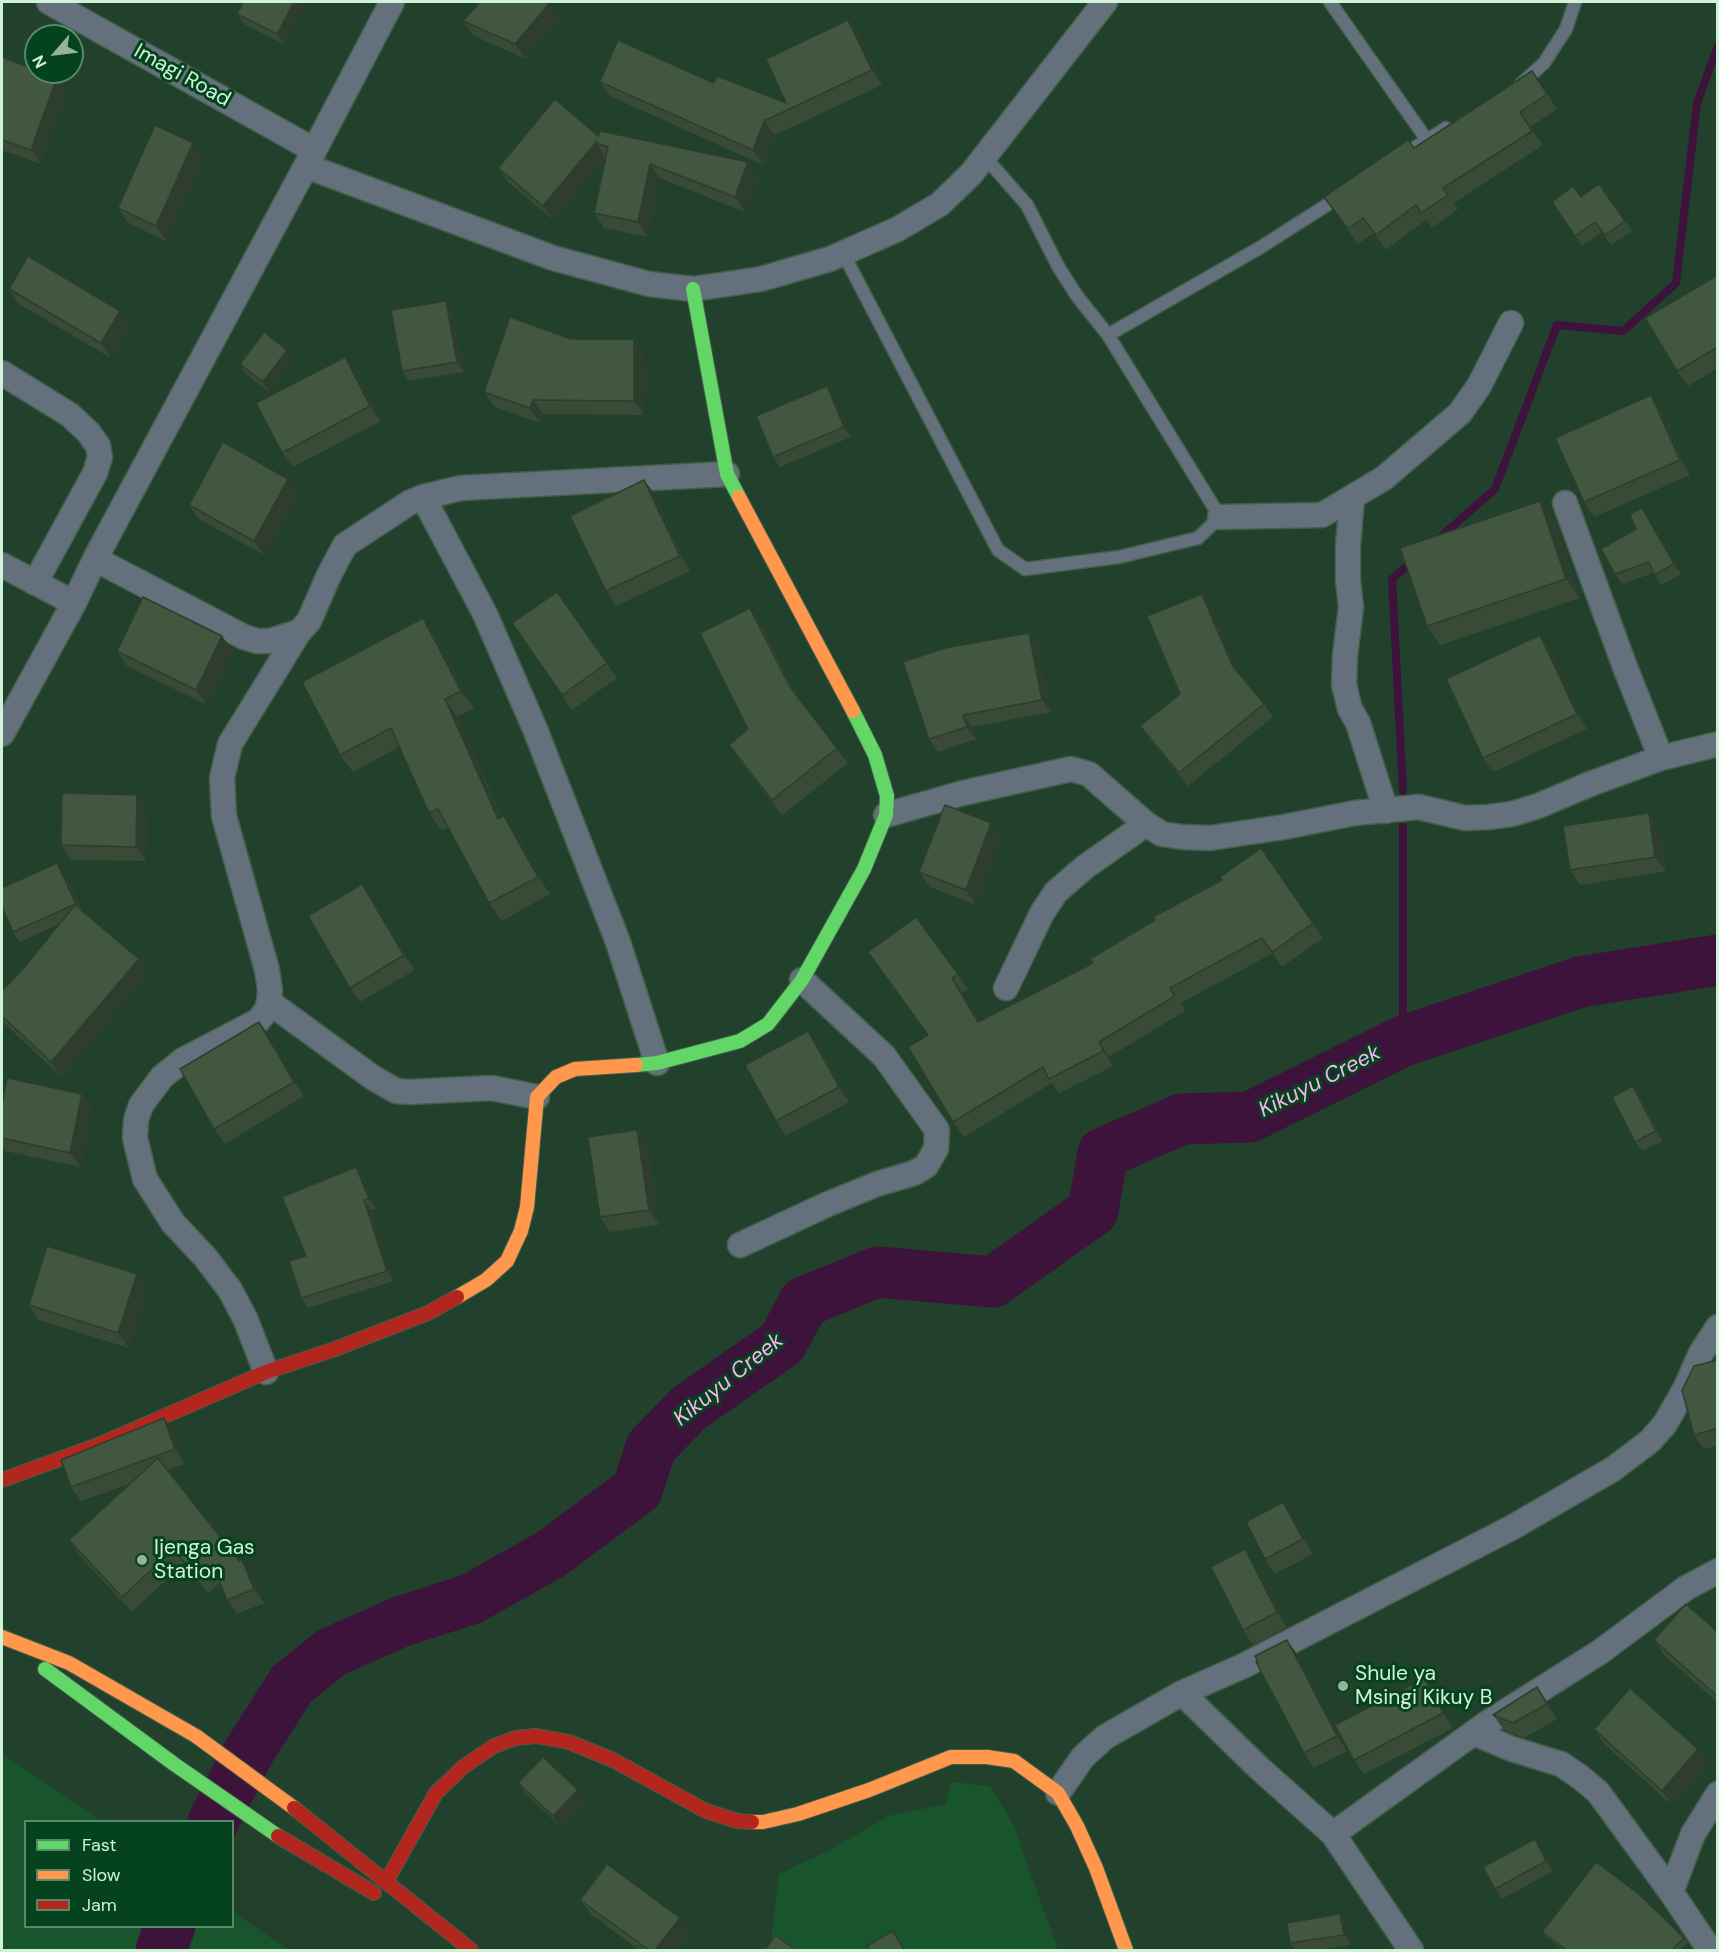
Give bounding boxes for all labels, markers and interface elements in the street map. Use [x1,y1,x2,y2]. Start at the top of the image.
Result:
north arrow [24,24,84,84]
street label: Imagi Road [129,39,235,113]
text: N [27,52,51,72]
water label: Kikuyu Creek [1255,1040,1385,1124]
water label: Kikuyu Creek [669,1328,789,1432]
place label: Ijenga Gas Station [154,1535,255,1585]
marker: Ijenga Gas Station [135,1553,149,1567]
place label: Shule ya Msingi Kikuy B [1355,1661,1492,1711]
marker: Shule ya Msingi Kikuy B [1336,1679,1350,1693]
legend [24,1820,234,1928]
text: Fast [82,1833,117,1857]
text: Slow [82,1863,121,1887]
text: Jam [82,1893,117,1917]

